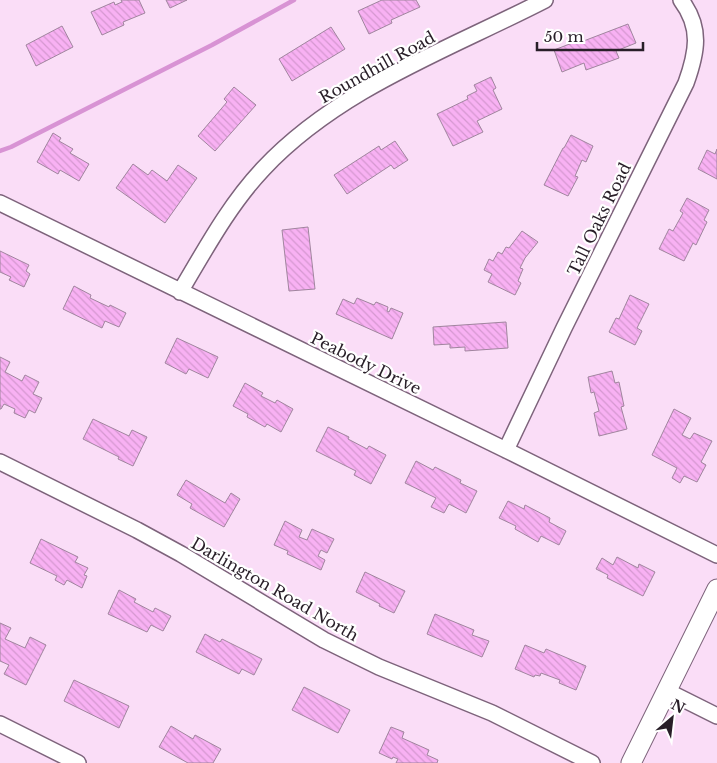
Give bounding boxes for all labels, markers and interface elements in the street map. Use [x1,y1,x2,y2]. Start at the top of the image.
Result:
scale bar [537,20,643,52]
street label: Roundhill Road [316,27,439,107]
text: 50 m [544,27,584,46]
street label: Tall Oaks Road [563,159,635,279]
street label: Peabody Drive [308,328,424,398]
street label: Darlington Road North [188,533,362,645]
north arrow [647,693,697,743]
text: N [668,695,688,718]

